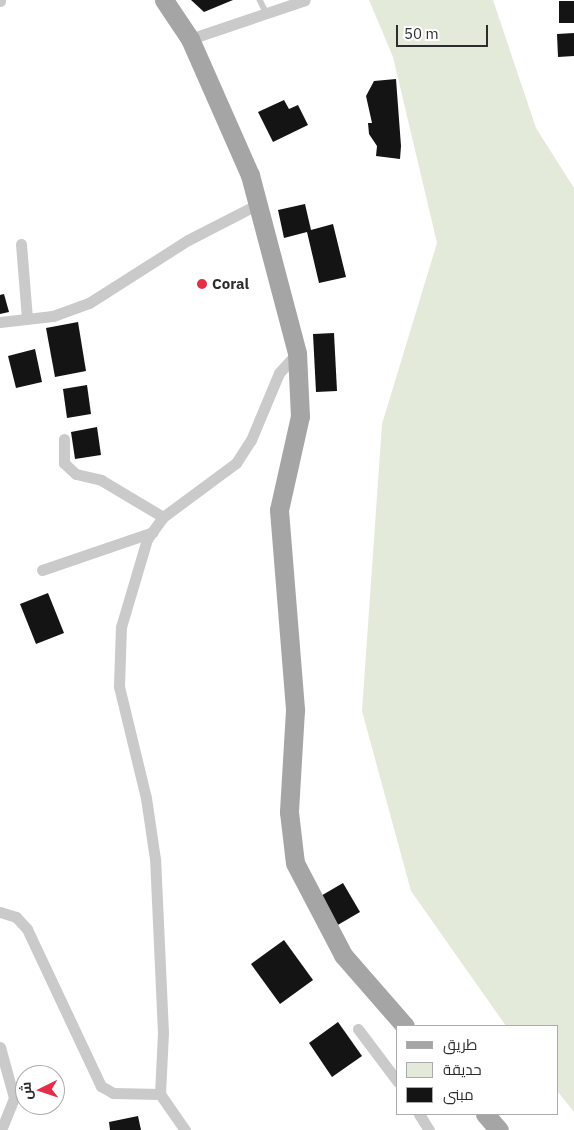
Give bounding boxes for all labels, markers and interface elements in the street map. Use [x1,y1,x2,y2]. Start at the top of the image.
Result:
scale bar [399,15,492,47]
text: 50 m [404,24,439,43]
place label: Coral [212,275,249,293]
marker: Coral [196,278,208,290]
legend [396,1025,559,1115]
text: طريق [443,1035,477,1054]
text: حديقة [443,1060,482,1079]
north arrow [15,1065,65,1115]
text: ش [16,1081,36,1101]
text: مبنى [443,1085,474,1104]

